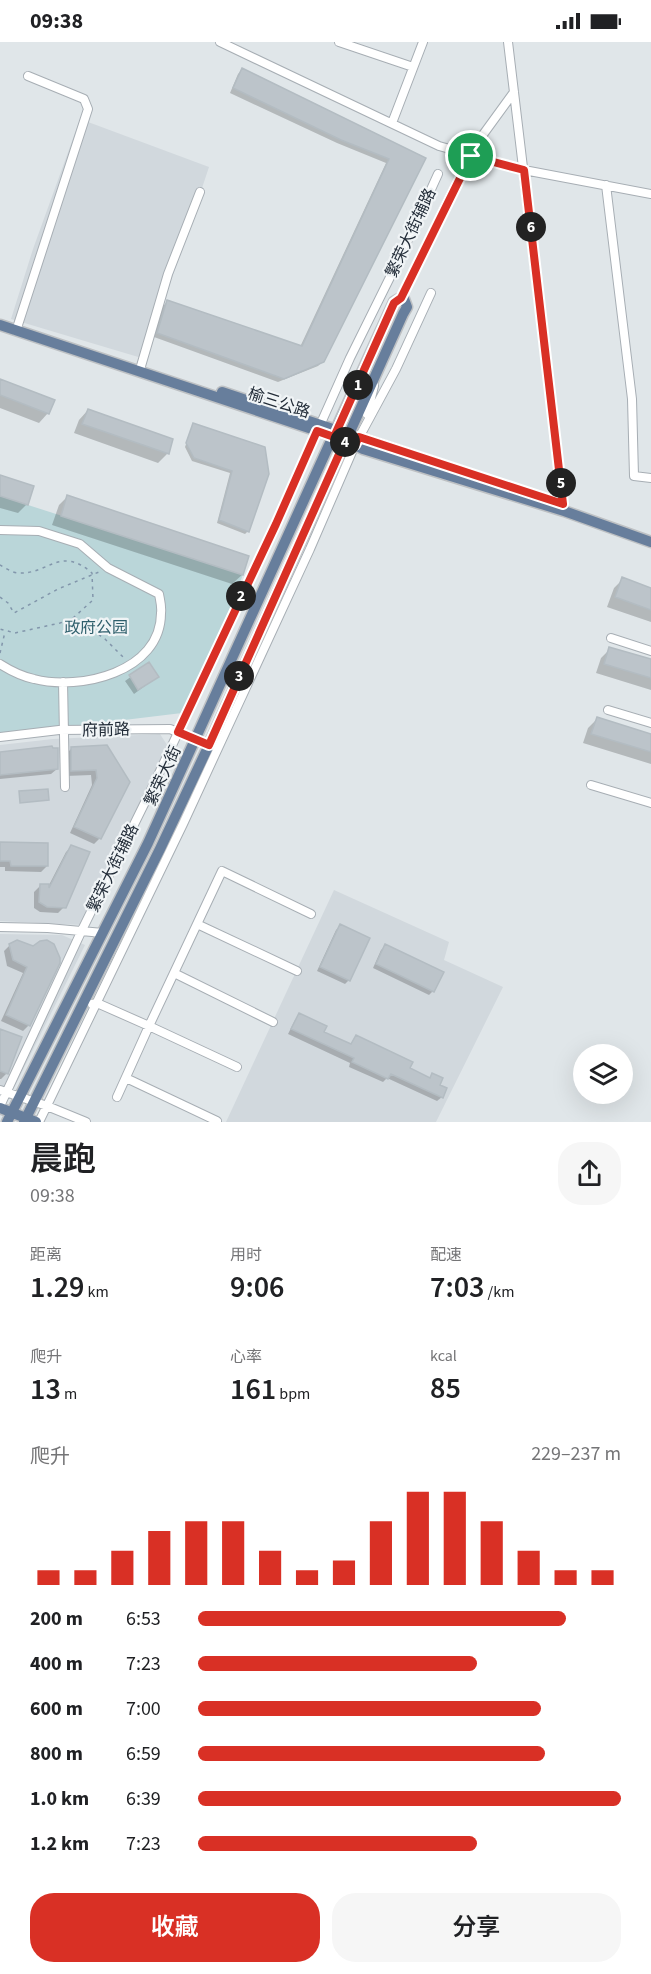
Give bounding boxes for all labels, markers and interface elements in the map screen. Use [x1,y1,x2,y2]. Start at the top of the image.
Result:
text: 09:38 [30,5,83,37]
pin [445,130,496,181]
icon: arrive [454,139,487,172]
street label: 繁荣大街辅路 [381,185,441,281]
pin: 6 [516,212,546,242]
text: 6 [527,216,535,238]
pin: 1 [343,370,373,400]
text: 1 [354,374,362,396]
street label: 榆三公路 [245,383,313,423]
pin: 4 [330,427,360,457]
text: 4 [341,431,349,453]
pin: 5 [546,468,576,498]
text: 5 [557,472,565,494]
pin: 2 [226,581,256,611]
text: 2 [237,585,245,607]
park label: 政府公园 [64,617,128,639]
pin: 3 [224,661,254,691]
text: 3 [235,665,243,687]
street label: 府前路 [82,719,130,741]
street label: 繁荣大街 [140,742,186,810]
street label: 繁荣大街辅路 [82,820,144,916]
map controls [573,1044,633,1104]
button: layers [573,1044,633,1104]
text: 晨跑 [30,1136,96,1183]
button: share [558,1142,621,1205]
text: 09:38 [30,1182,75,1210]
text: 距离 [30,1244,62,1266]
text: 用时 [230,1244,262,1266]
text: 配速 [430,1244,462,1266]
text: 1.29 [30,1266,84,1309]
text: 9:06 [230,1266,284,1309]
text: 7:03 [430,1266,484,1309]
text: km [84,1281,109,1303]
text: /km [484,1281,514,1303]
text: kcal [430,1345,457,1367]
text: 爬升 [30,1346,62,1368]
text: 心率 [230,1346,262,1368]
text: 85 [430,1367,461,1410]
text: 13 [30,1368,61,1411]
text: 161 [230,1368,276,1411]
text: m [61,1383,77,1405]
text: bpm [276,1383,310,1405]
text: 229–237 m [531,1440,621,1468]
text: 爬升 [30,1443,70,1471]
text: 200 m [30,1605,83,1633]
text: 6:53 [126,1605,161,1633]
text: 400 m [30,1650,83,1678]
text: 7:23 [126,1650,161,1678]
text: 600 m [30,1695,83,1723]
text: 7:00 [126,1695,161,1723]
text: 800 m [30,1740,83,1768]
text: 6:59 [126,1740,161,1768]
text: 1.0 km [30,1785,89,1813]
text: 6:39 [126,1785,161,1813]
text: 1.2 km [30,1830,89,1858]
text: 7:23 [126,1830,161,1858]
button: 收藏 [30,1893,320,1962]
button: 分享 [332,1893,621,1962]

